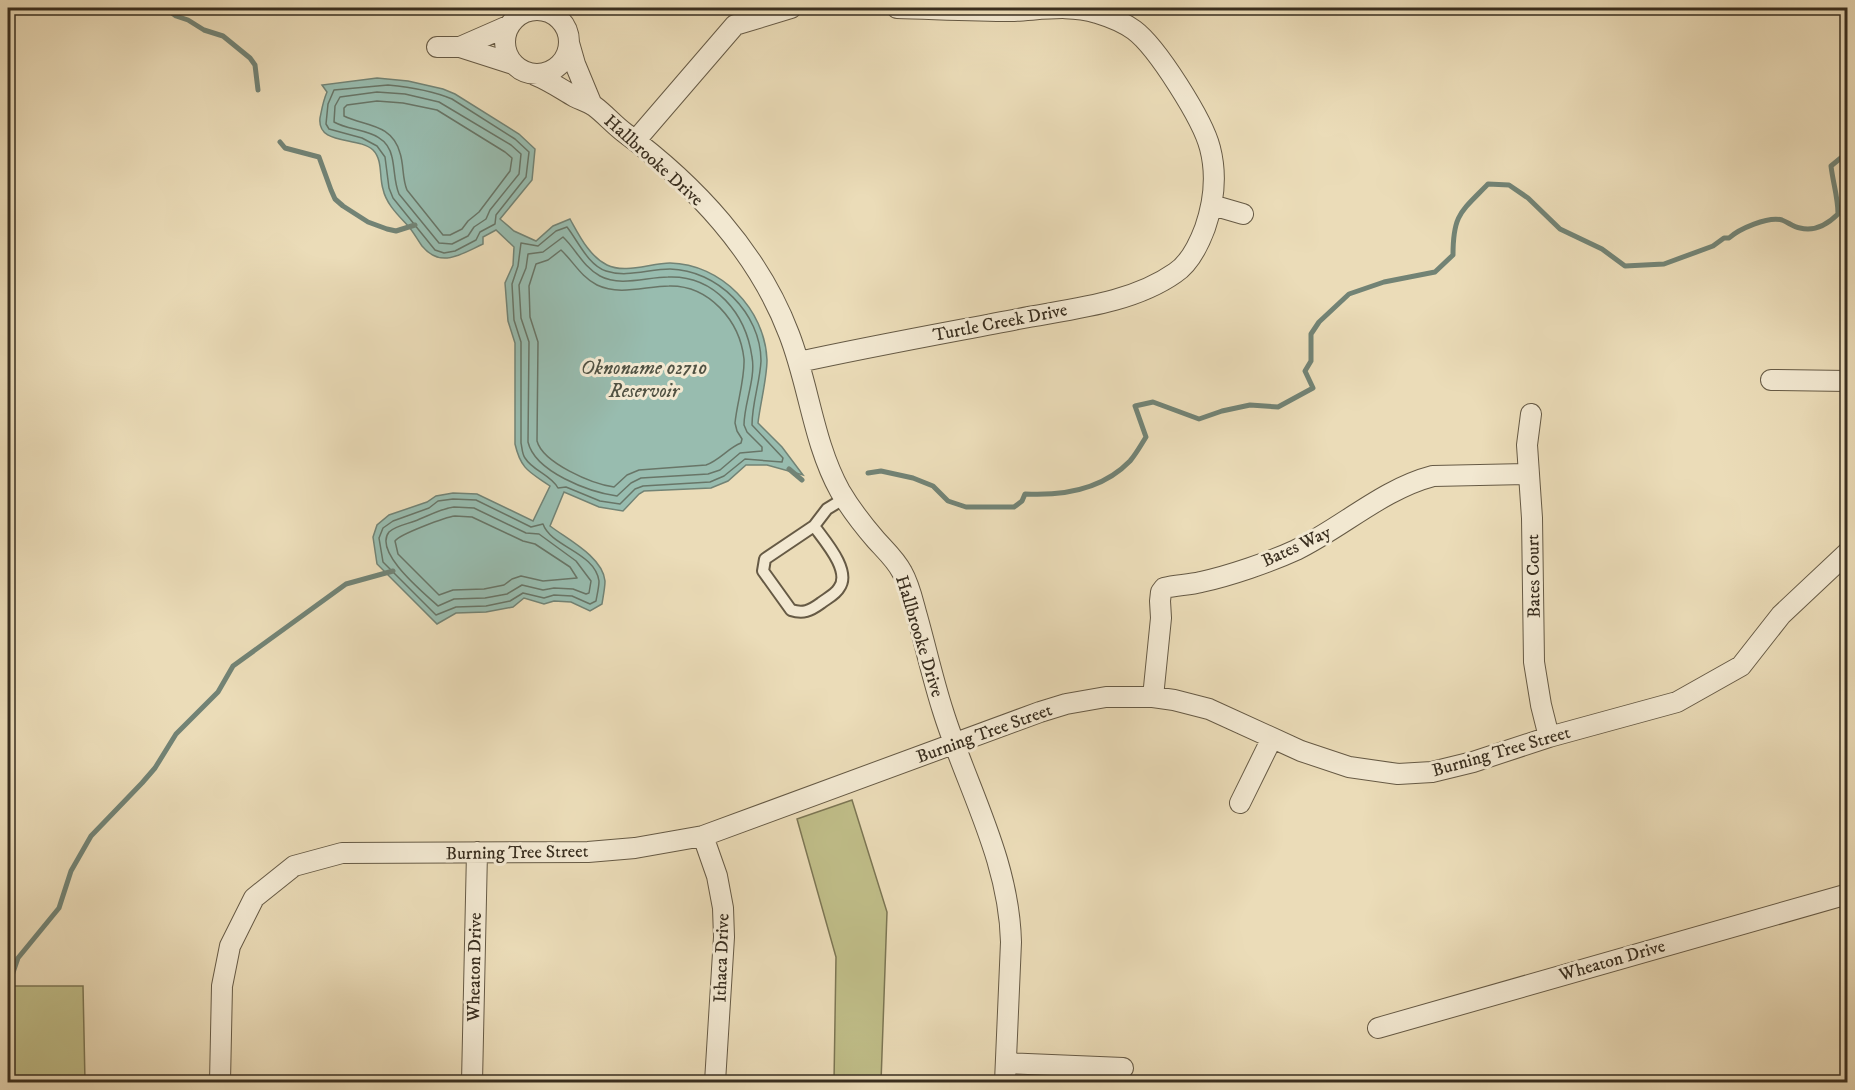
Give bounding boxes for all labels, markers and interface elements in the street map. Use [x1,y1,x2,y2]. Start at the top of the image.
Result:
street label: Hallbrooke Drive [599,110,708,211]
street label: Turtle Creek Drive [931,299,1069,347]
water label: Oknoname 02710 Reservoir [581,356,707,404]
street label: Bates Way [1258,521,1335,572]
street label: Bates Court [1522,534,1546,618]
street label: Hallbrooke Drive [890,573,948,700]
street label: Burning Tree Street [914,699,1055,769]
street label: Burning Tree Street [1430,722,1573,782]
street label: Burning Tree Street [445,841,589,865]
street label: Wheaton Drive [463,912,487,1023]
street label: Ithaca Drive [709,913,735,1003]
street label: Wheaton Drive [1556,935,1668,987]

